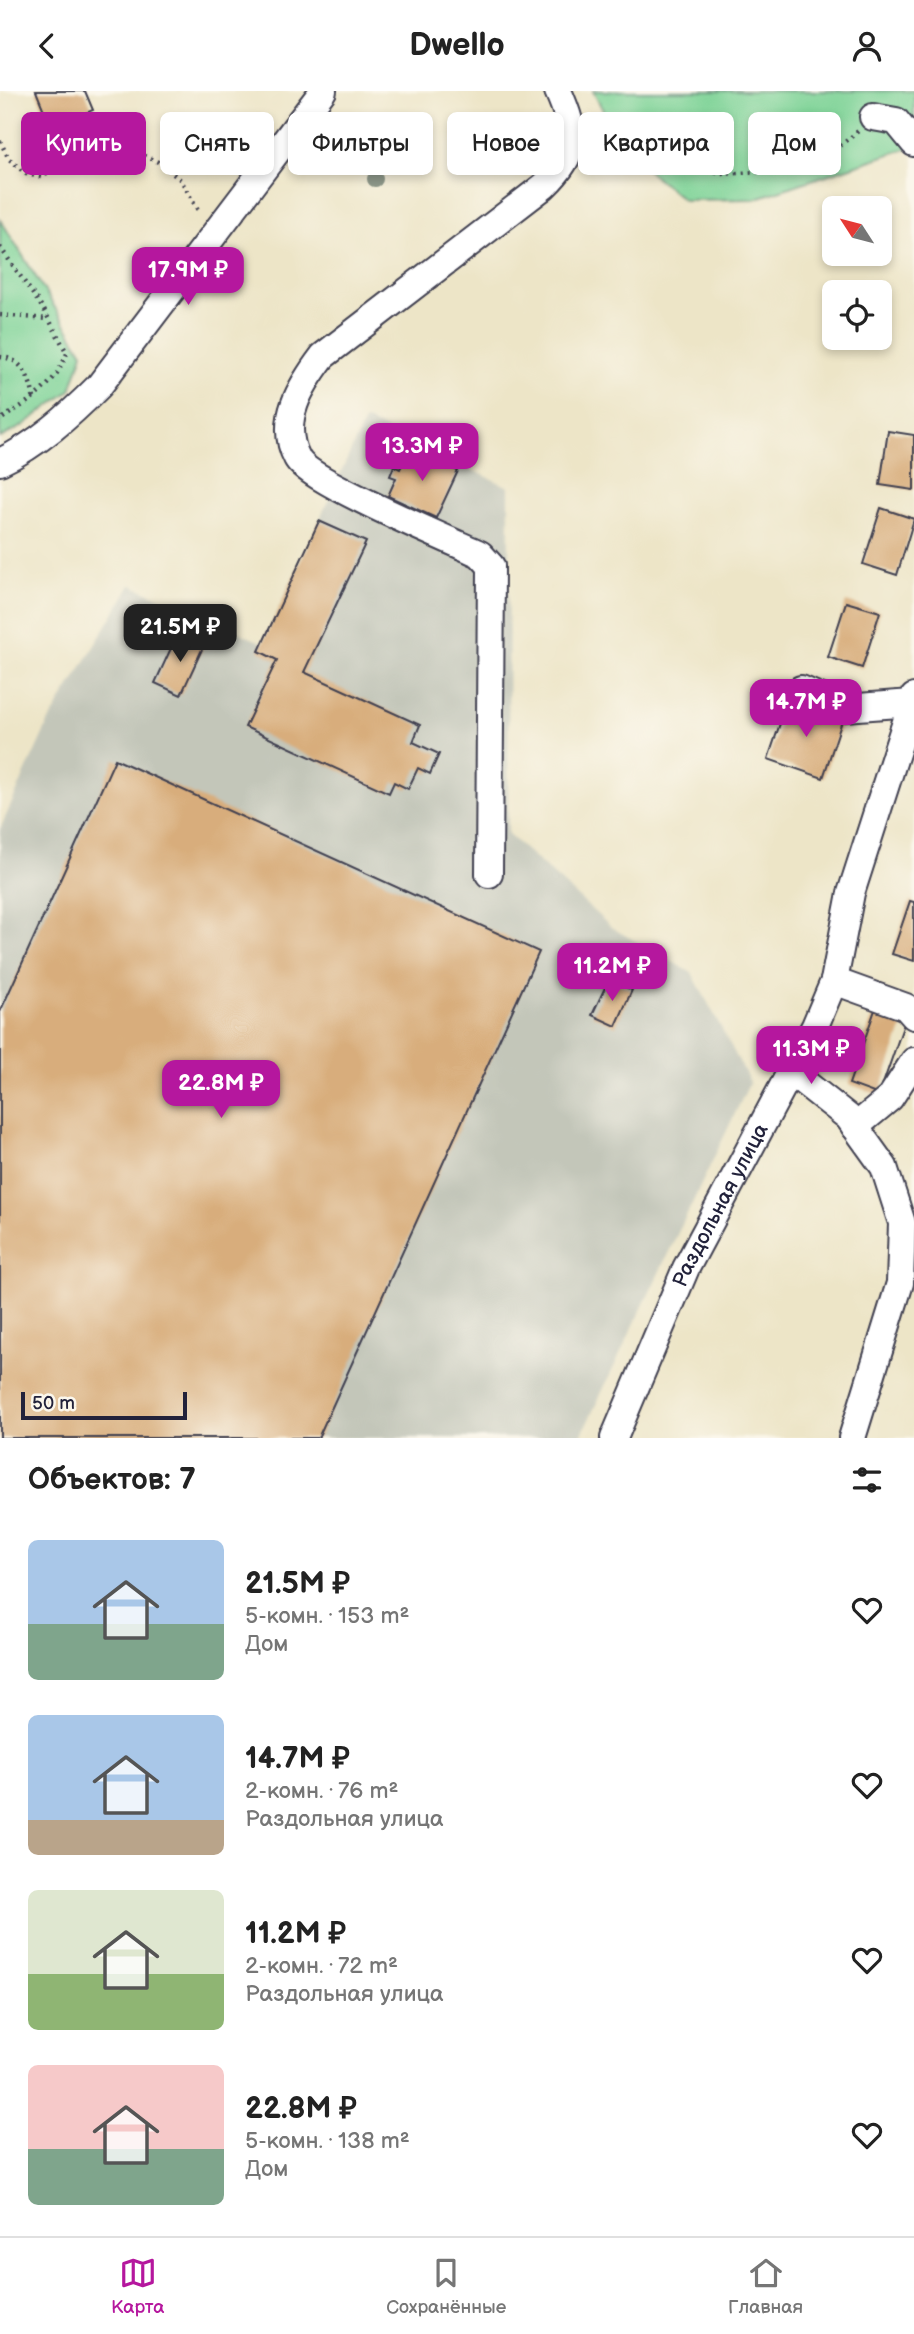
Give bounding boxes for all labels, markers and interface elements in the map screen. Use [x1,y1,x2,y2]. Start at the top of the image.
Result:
text: Dwello [409,26,505,65]
icon: back [28,27,66,65]
icon: person [848,27,886,65]
chip: Купить [21,112,146,175]
chip: Снять [160,112,274,175]
chip: Фильтры [288,112,433,175]
chip: Новое [447,112,564,175]
chip: Квартира [578,112,734,175]
chip: Дом [748,112,841,175]
north arrow [822,196,892,266]
map controls [822,196,892,350]
pin: 17.9M ₽ [123,247,253,307]
text: 17.9M ₽ [148,256,228,284]
button: locate [822,280,892,350]
pin: 13.3M ₽ [357,423,487,483]
text: 13.3M ₽ [381,432,463,460]
pin: 21.5M ₽ [115,605,245,664]
text: 21.5M ₽ [140,613,220,641]
pin: 14.7M ₽ [741,679,871,739]
text: 14.7M ₽ [766,688,846,716]
pin: 11.2M ₽ [547,943,677,1003]
text: 11.2M ₽ [573,952,651,980]
pin: 11.3M ₽ [746,1027,876,1086]
text: 11.3M ₽ [772,1035,850,1063]
pin: 22.8M ₽ [156,1061,286,1120]
text: 22.8M ₽ [178,1069,264,1097]
street label: Раздольная улица [667,1119,774,1291]
scale bar [21,1389,187,1421]
text: 50 m [32,1392,75,1415]
icon: filters [848,1461,886,1499]
text: Объектов: 7 [28,1462,196,1498]
text: 21.5M ₽ [245,1566,350,1602]
icon: home [84,1568,168,1652]
icon: heart [848,1591,886,1629]
text: 5-комн. · 153 m² [245,1602,410,1630]
text: Дом [245,1630,288,1658]
text: 14.7M ₽ [245,1741,350,1777]
icon: home [84,1743,168,1827]
icon: heart [848,1766,886,1804]
text: 2-комн. · 76 m² [245,1777,398,1805]
text: Раздольная улица [245,1805,444,1833]
text: 11.2M ₽ [245,1916,346,1952]
icon: home [84,1918,168,2002]
icon: heart [848,1941,886,1979]
text: 2-комн. · 72 m² [245,1952,398,1980]
text: Раздольная улица [245,1980,444,2008]
text: 22.8M ₽ [245,2091,357,2127]
icon: home [84,2093,168,2177]
icon: heart [848,2116,886,2154]
text: 5-комн. · 138 m² [245,2127,410,2155]
text: Дом [245,2155,288,2183]
tab: Карта [111,2254,164,2319]
tab: Сохранённые [386,2254,506,2319]
tab: Главная [728,2254,803,2319]

